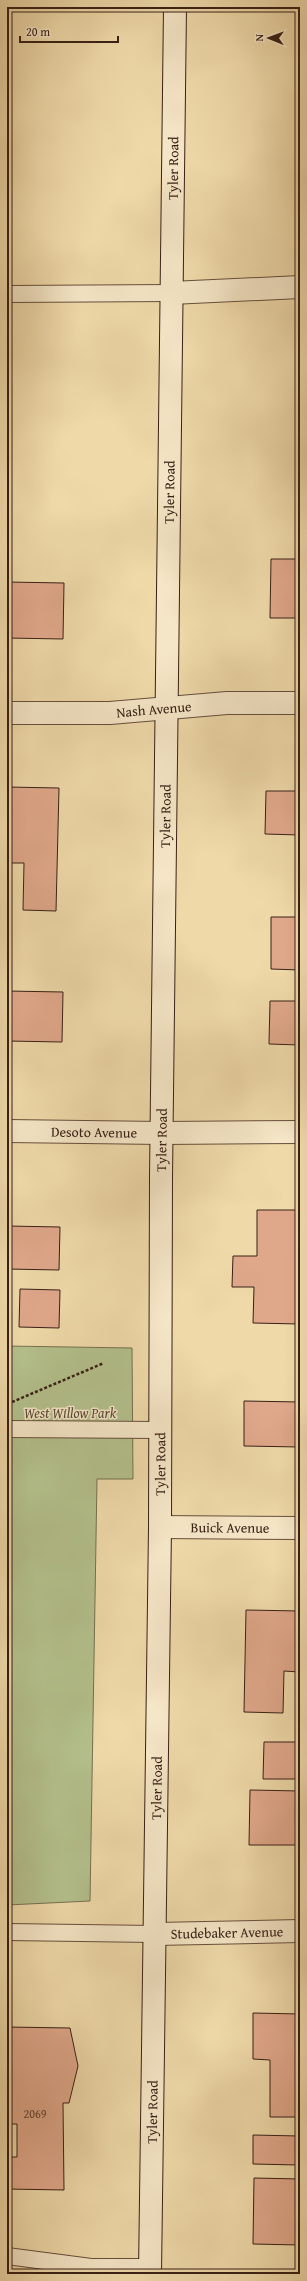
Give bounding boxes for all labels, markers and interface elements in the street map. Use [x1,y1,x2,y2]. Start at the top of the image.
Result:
scale bar [20,18,118,44]
north arrow [249,18,289,58]
text: 20 m [26,23,50,40]
text: N [251,33,267,42]
street label: Tyler Road [163,136,183,200]
street label: Tyler Road [159,460,180,524]
street label: Nash Avenue [115,696,193,722]
street label: Tyler Road [155,784,176,848]
street label: Tyler Road [151,1108,172,1172]
street label: Desoto Avenue [51,1122,138,1143]
park label: West Willow Park [24,1403,117,1423]
street label: Tyler Road [150,1432,170,1496]
street label: Buick Avenue [191,1517,270,1538]
street label: Tyler Road [146,1756,167,1820]
street label: Studebaker Avenue [170,1921,284,1944]
street label: Tyler Road [142,2080,163,2144]
house number: 2069 [23,2105,47,2122]

